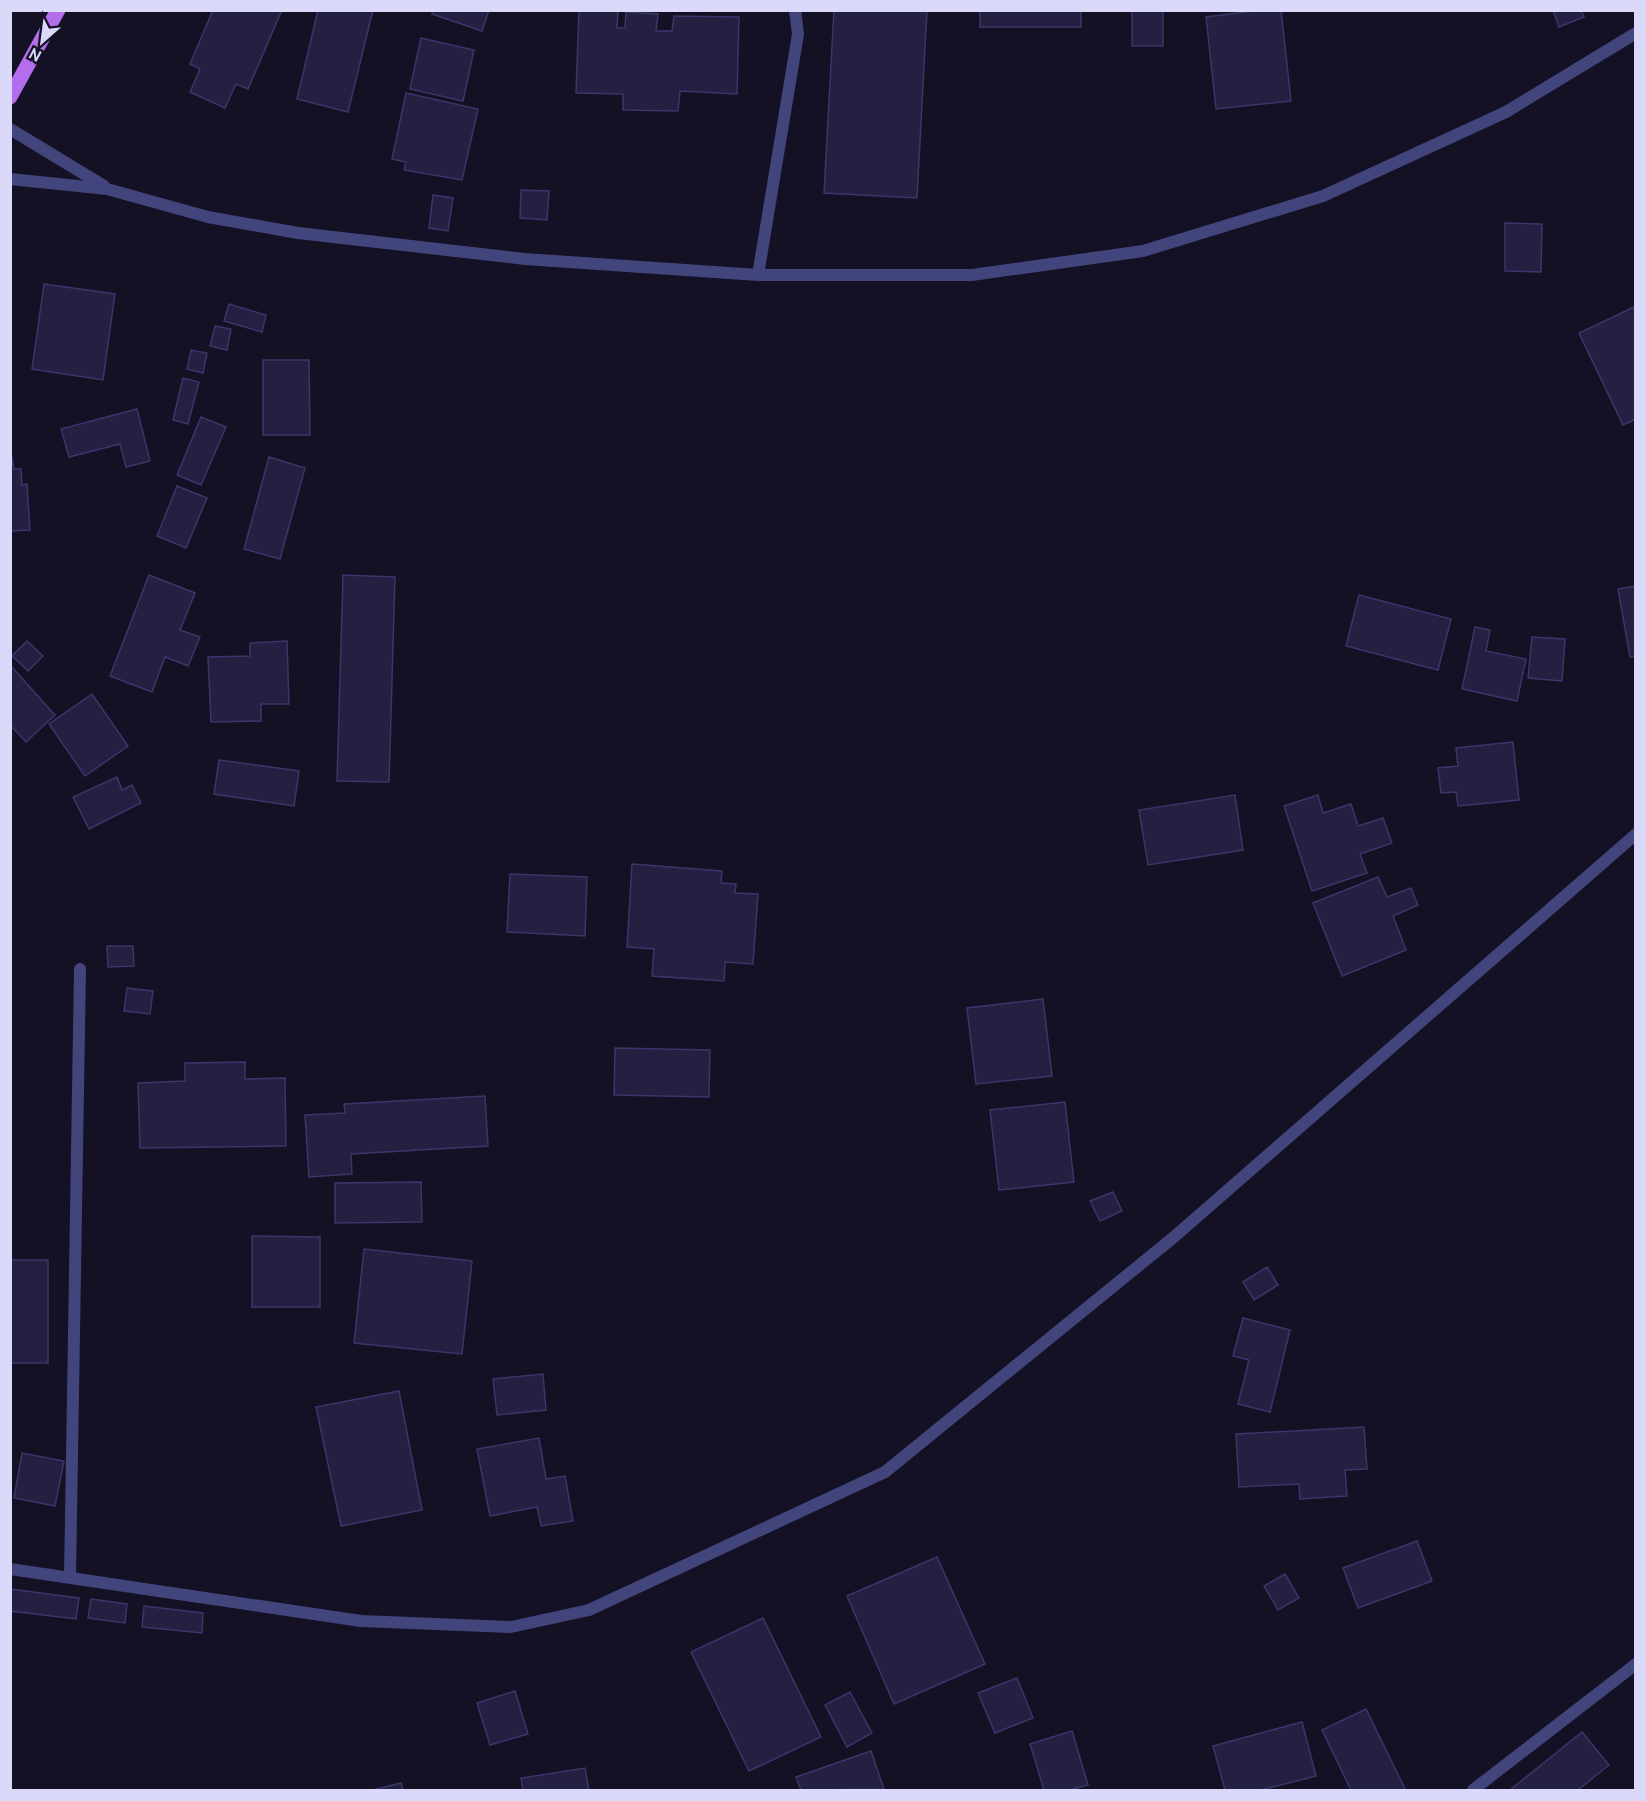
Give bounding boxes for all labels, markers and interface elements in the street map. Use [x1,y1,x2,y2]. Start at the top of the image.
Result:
north arrow [12,12,72,72]
text: N [26,44,45,66]

